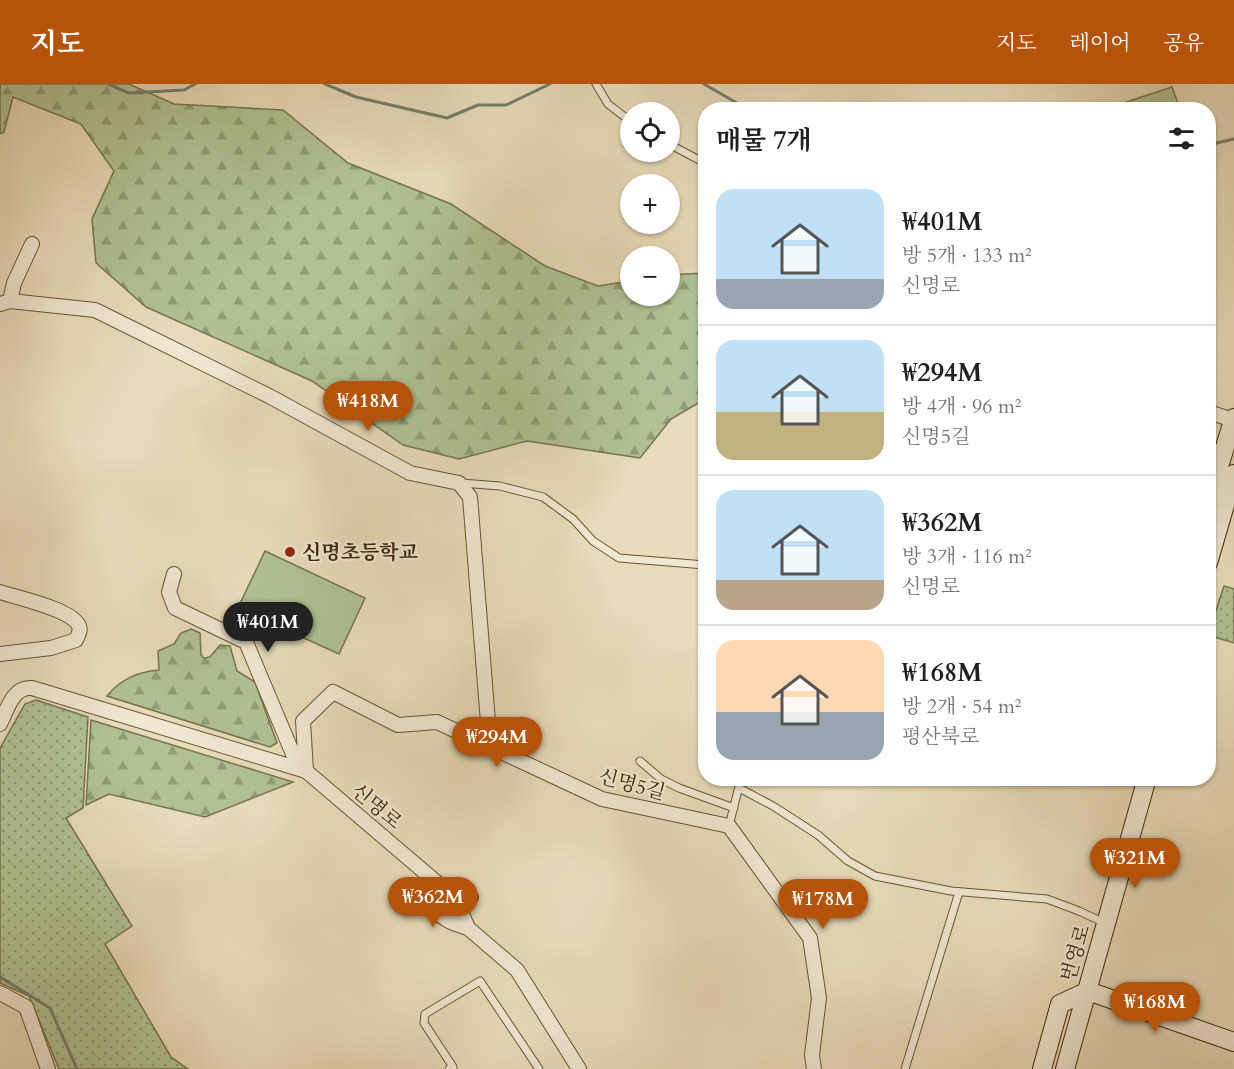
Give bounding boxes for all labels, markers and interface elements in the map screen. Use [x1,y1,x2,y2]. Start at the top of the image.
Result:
text: 지도 [30,25,84,63]
text: 지도 [996,29,1037,58]
text: 레이어 [1070,29,1130,58]
text: 공유 [1163,29,1204,58]
map controls [620,102,680,306]
button: locate [620,102,680,162]
icon: filters [1165,122,1198,155]
text: 매물 7개 [716,123,812,158]
button: + [620,174,680,234]
text: ₩401M [902,204,983,239]
icon: home [764,213,836,285]
text: 방 5개 · 133 m² [902,242,1032,269]
button: − [620,246,680,306]
text: 신명로 [902,272,960,299]
text: ₩294M [902,355,983,390]
icon: home [764,364,836,436]
pin: ₩418M [326,381,410,432]
text: ₩418M [337,387,399,414]
text: 방 4개 · 96 m² [902,393,1022,420]
text: 신명5길 [902,423,970,450]
text: ₩362M [902,505,983,540]
icon: home [764,514,836,586]
place label: 신명초등학교 [302,539,419,566]
text: 방 3개 · 116 m² [902,543,1032,570]
marker: 신명초등학교 [283,545,297,559]
text: 신명로 [902,573,960,600]
pin: ₩401M [226,602,310,653]
text: ₩401M [237,608,299,635]
text: ₩168M [902,655,983,690]
icon: home [764,664,836,736]
text: 방 2개 · 54 m² [902,693,1022,720]
pin: ₩294M [455,717,539,768]
text: ₩294M [466,723,528,750]
text: 평산북로 [902,723,979,750]
street label: 신명5길 [595,763,668,806]
street label: 신명로 [346,777,408,835]
pin: ₩321M [1093,838,1177,889]
text: ₩321M [1104,844,1166,871]
pin: ₩362M [391,877,475,928]
pin: ₩178M [781,879,865,930]
text: ₩362M [402,883,464,910]
text: ₩178M [792,885,854,912]
street label: 번영로 [1055,922,1096,985]
pin: ₩168M [1113,982,1197,1033]
text: ₩168M [1124,988,1186,1015]

